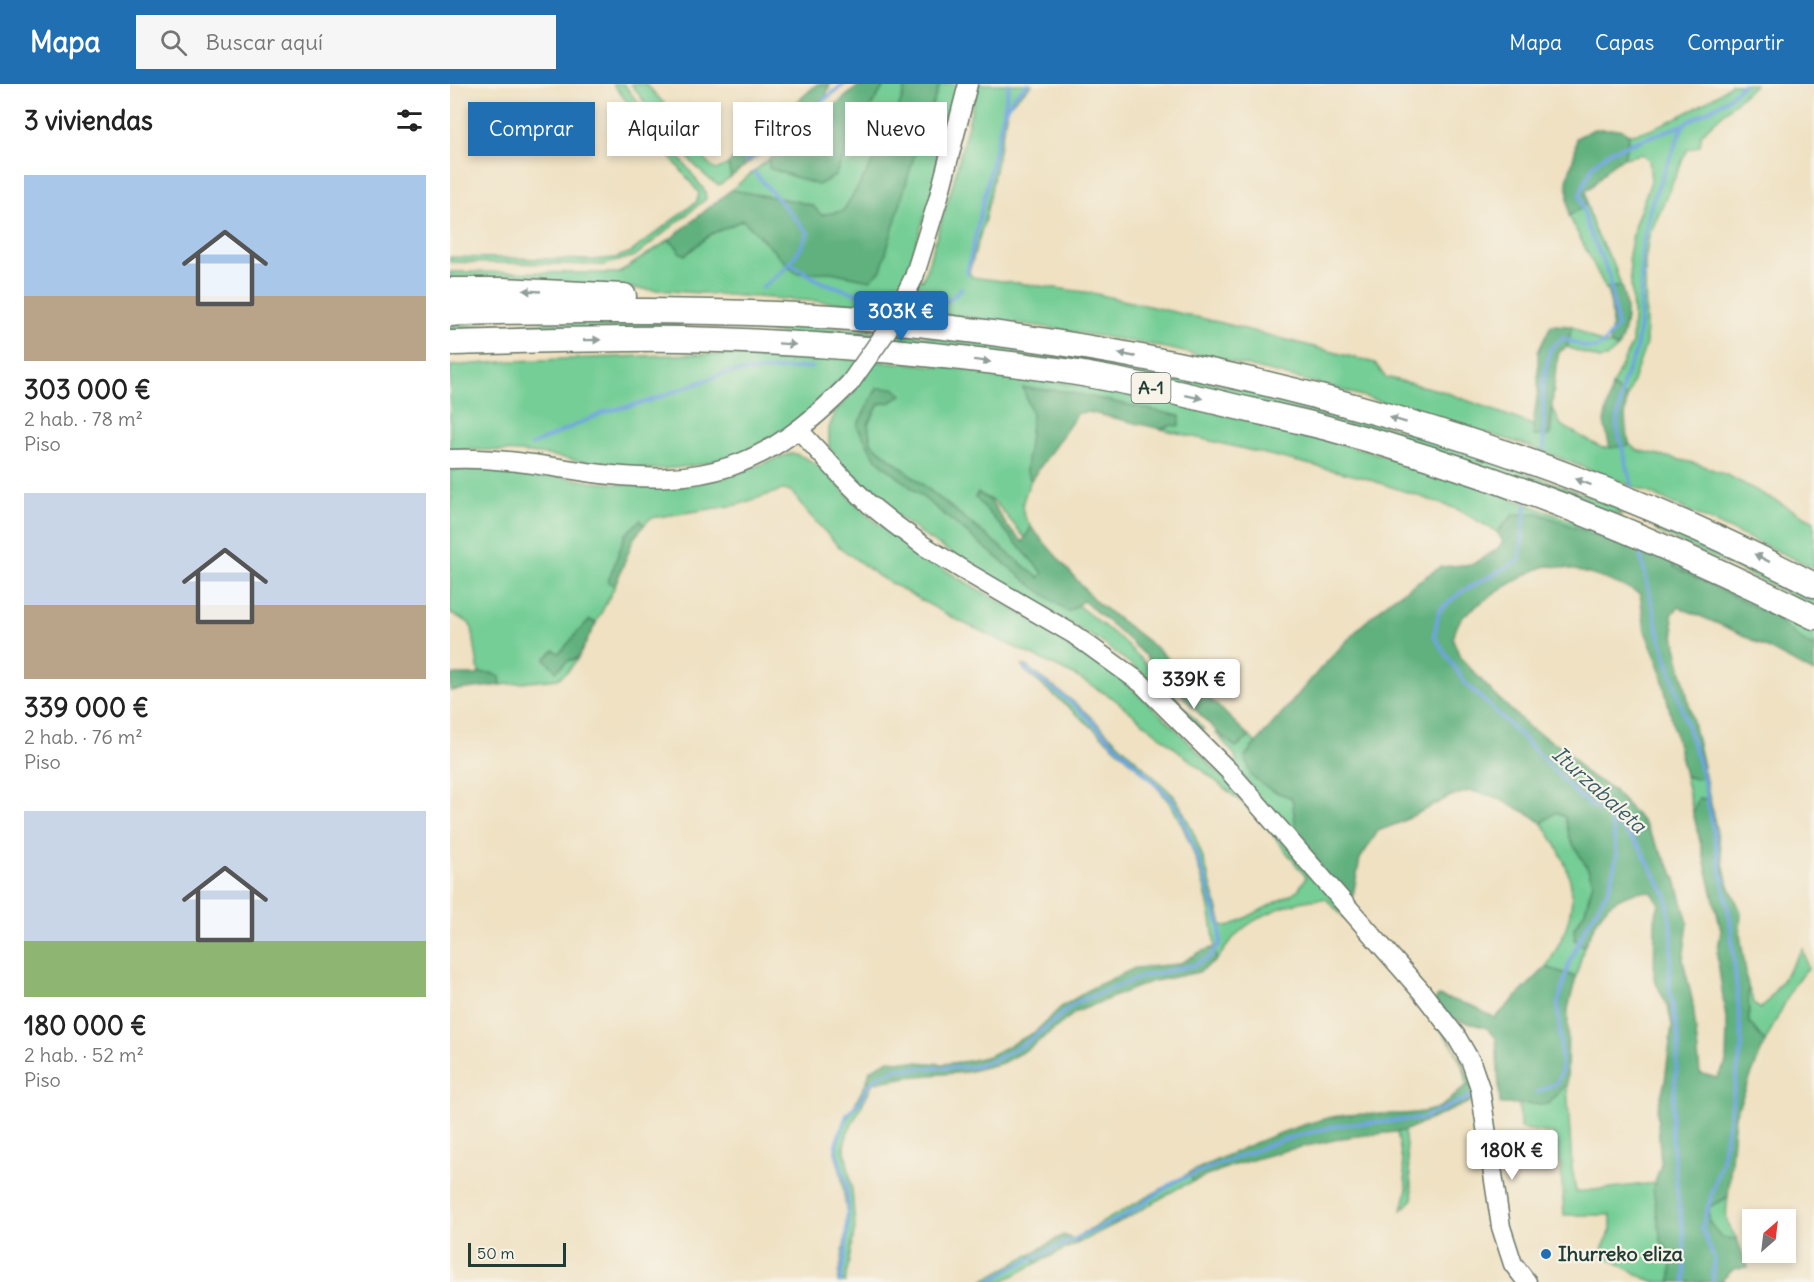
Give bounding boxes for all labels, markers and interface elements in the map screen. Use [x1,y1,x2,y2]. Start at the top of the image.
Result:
search box [136,15,556,69]
text: Mapa [30,24,100,60]
icon: search [157,26,190,59]
text: Buscar aquí [205,28,323,56]
text: Mapa [1509,29,1562,56]
text: Capas [1595,29,1654,56]
text: Compartir [1687,29,1784,56]
chip: Comprar [468,102,595,156]
chip: Alquilar [607,102,721,156]
chip: Filtros [733,102,833,156]
chip: Nuevo [845,102,947,156]
text: 3 viviendas [24,104,153,137]
icon: filters [393,104,426,137]
icon: home [171,214,279,322]
one-way arrow [522,287,541,296]
pin: 303K € [852,291,950,342]
text: 303K € [868,298,934,323]
one-way arrow [583,335,602,345]
one-way arrow [778,339,797,349]
one-way arrow [1117,350,1136,359]
one-way arrow [972,356,991,365]
text: 303 000 € [24,373,151,406]
road number: A-1 [1132,373,1170,403]
one-way arrow [1185,393,1204,402]
text: 2 hab. · 78 m² [24,406,143,431]
one-way arrow [1389,415,1407,424]
text: Piso [24,431,61,456]
one-way arrow [1573,477,1591,487]
icon: home [171,532,279,640]
one-way arrow [1753,553,1770,563]
pin: 339K € [1145,659,1243,710]
text: 339K € [1162,666,1226,691]
text: 339 000 € [24,691,149,724]
text: 2 hab. · 76 m² [24,724,143,749]
water label: Iturzabaleta [1547,740,1653,840]
text: Piso [24,749,61,774]
icon: home [171,850,279,958]
text: 180 000 € [24,1009,147,1042]
text: 2 hab. · 52 m² [24,1042,144,1067]
text: Piso [24,1067,61,1092]
pin: 180K € [1463,1130,1561,1181]
text: 180K € [1481,1137,1543,1162]
north arrow [1742,1209,1796,1263]
map controls [1742,1209,1796,1263]
scale bar [468,1240,566,1268]
place label: Ihurreko eliza [1558,1241,1684,1266]
text: 50 m [477,1243,515,1263]
marker: Ihurreko eliza [1539,1247,1553,1261]

